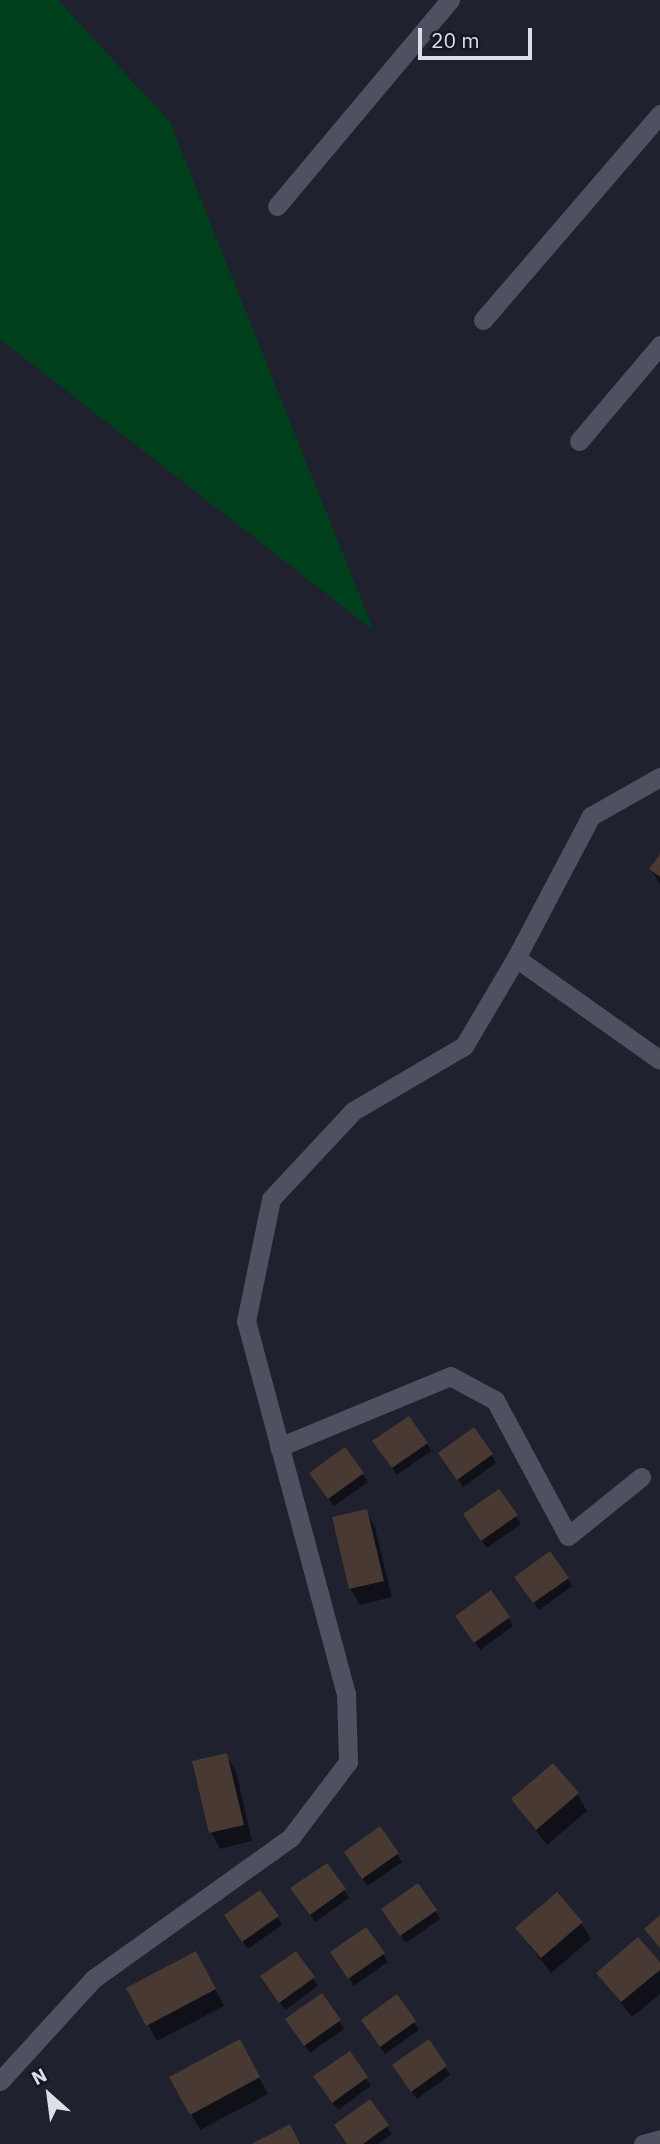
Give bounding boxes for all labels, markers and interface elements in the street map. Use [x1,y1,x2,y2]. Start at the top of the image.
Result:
scale bar [422,14,536,58]
text: 20 m [431,26,480,54]
north arrow [14,2060,84,2130]
text: N [27,2063,51,2090]

